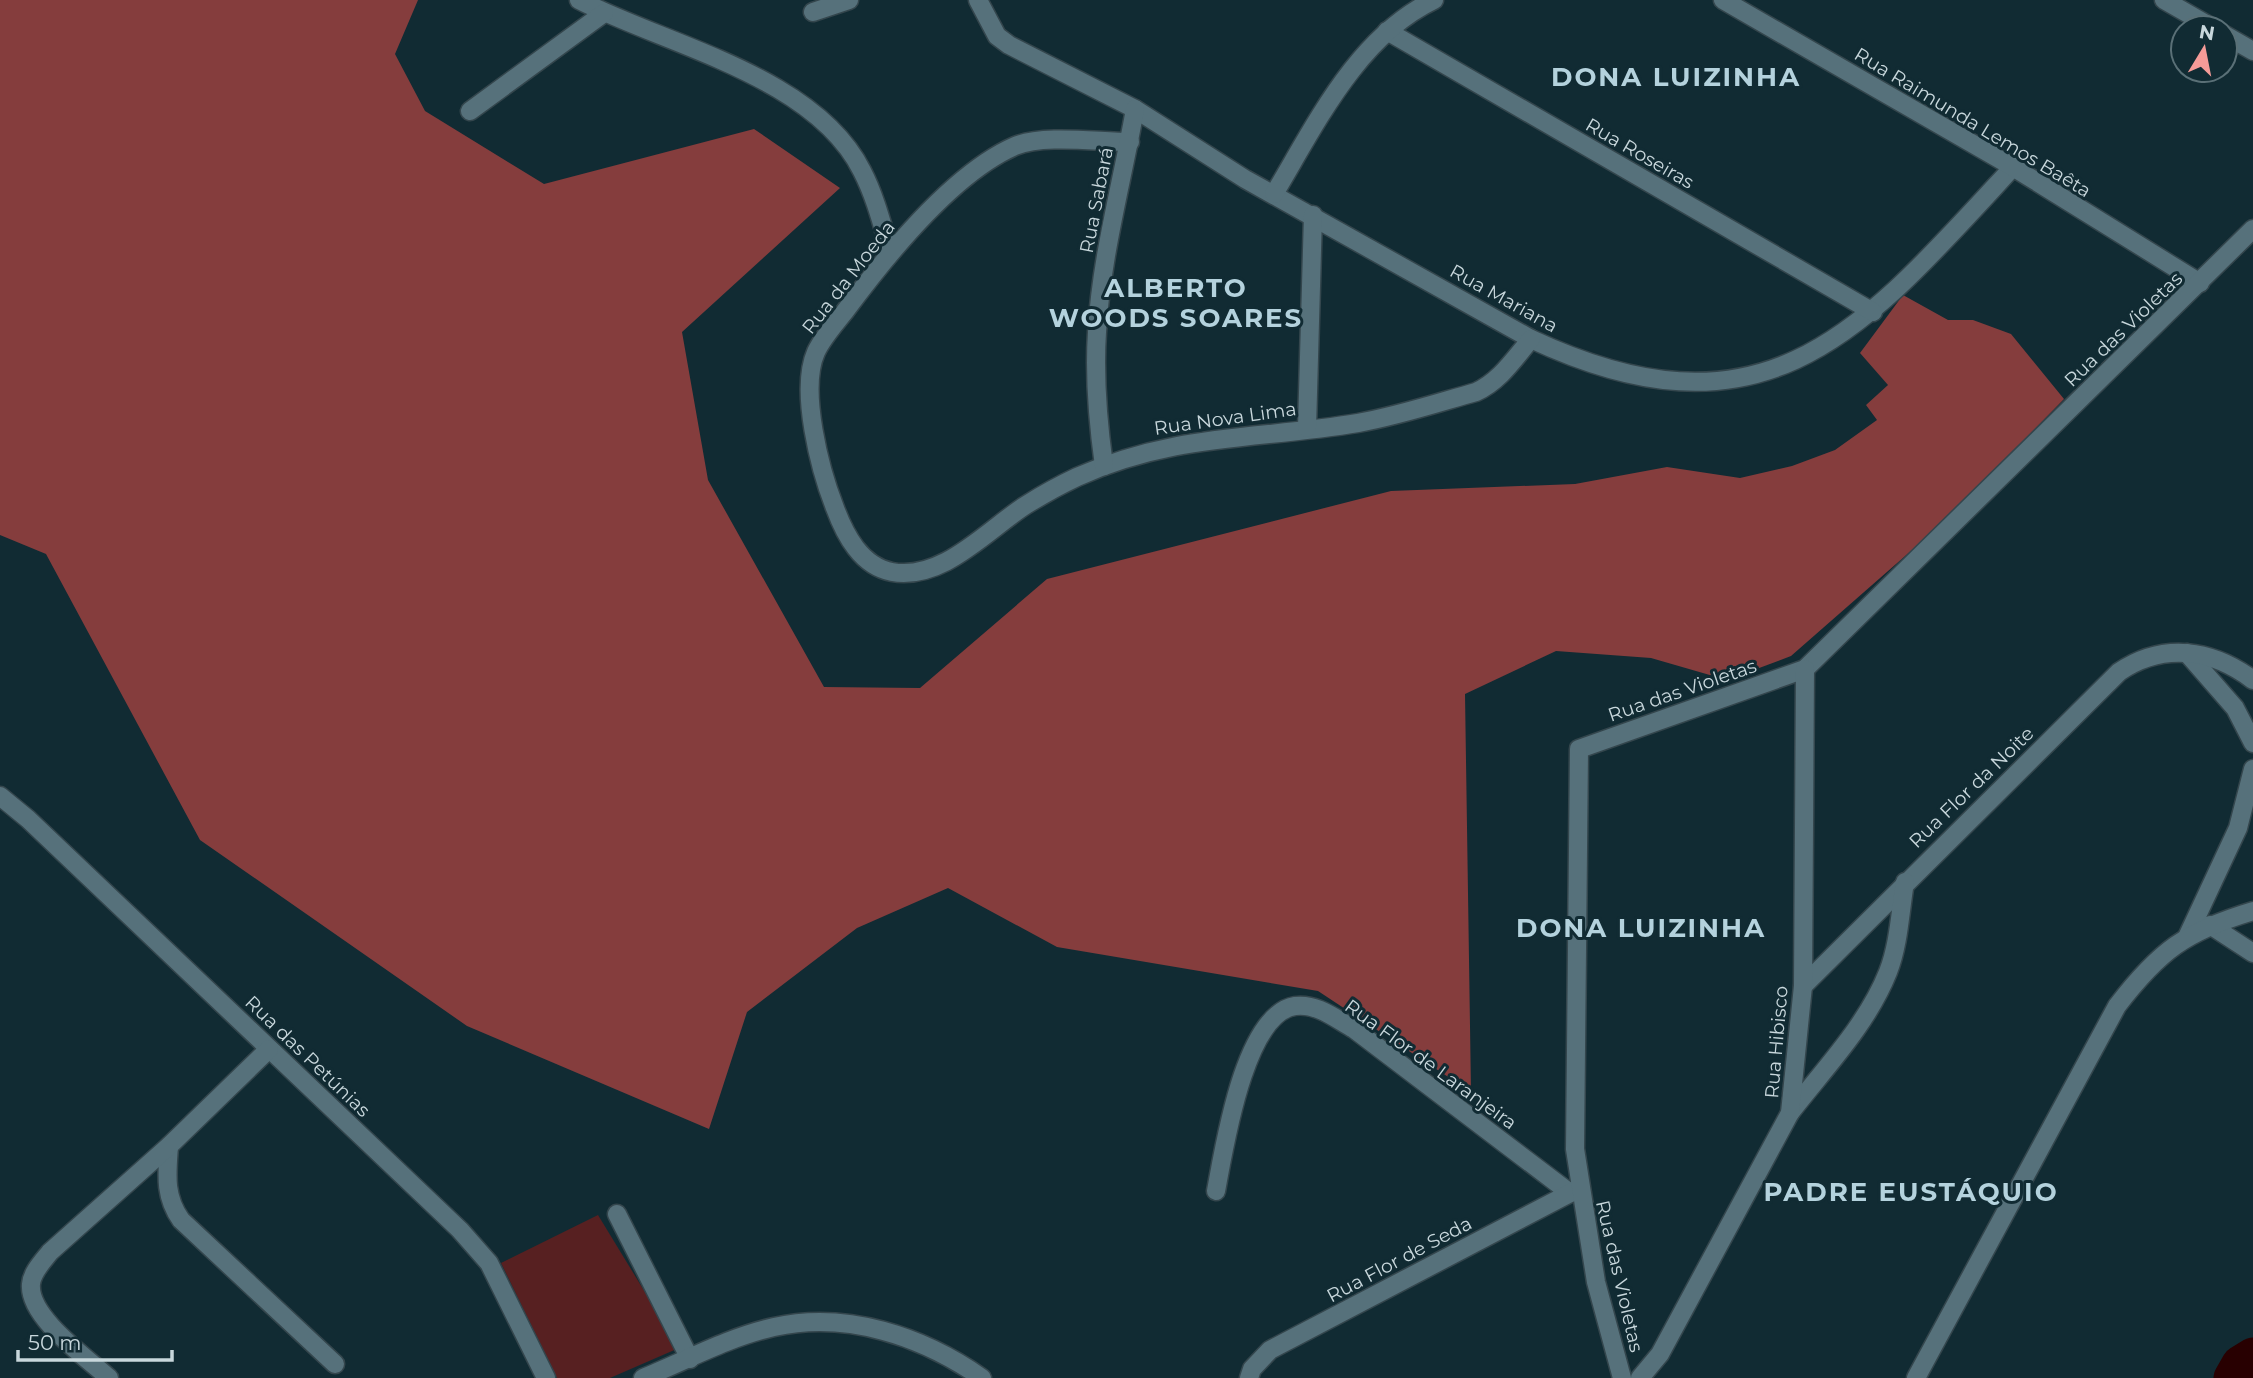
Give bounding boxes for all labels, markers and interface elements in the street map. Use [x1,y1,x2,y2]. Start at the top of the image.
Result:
north arrow [2169,14,2239,84]
text: N [2197,20,2216,45]
street label: Rua Raimunda Lemos Baêta [1850,43,2095,202]
district label: DONA LUIZINHA [1551,61,1801,93]
street label: Rua Roseiras [1581,113,1698,194]
street label: Rua Sabará [1075,145,1118,255]
street label: Rua da Moeda [797,216,900,339]
street label: Rua Mariana [1446,259,1562,338]
street label: Rua das Violetas [2059,267,2187,392]
district label: ALBERTO WOODS SOARES [1049,272,1303,334]
street label: Rua Nova Lima [1152,397,1298,440]
street label: Rua das Violetas [1605,654,1759,727]
street label: Rua Flor da Noite [1904,722,2039,853]
district label: DONA LUIZINHA [1516,912,1766,944]
street label: Rua Hibisco [1760,985,1793,1099]
street label: Rua das Petúnias [240,991,375,1122]
street label: Rua Flor de Laranjeira [1340,994,1521,1134]
district label: PADRE EUSTÁQUIO [1763,1176,2059,1208]
street label: Rua das Violetas [1591,1198,1648,1354]
street label: Rua Flor de Seda [1323,1212,1476,1307]
scale bar [18,1318,172,1362]
text: 50 m [28,1330,82,1355]

